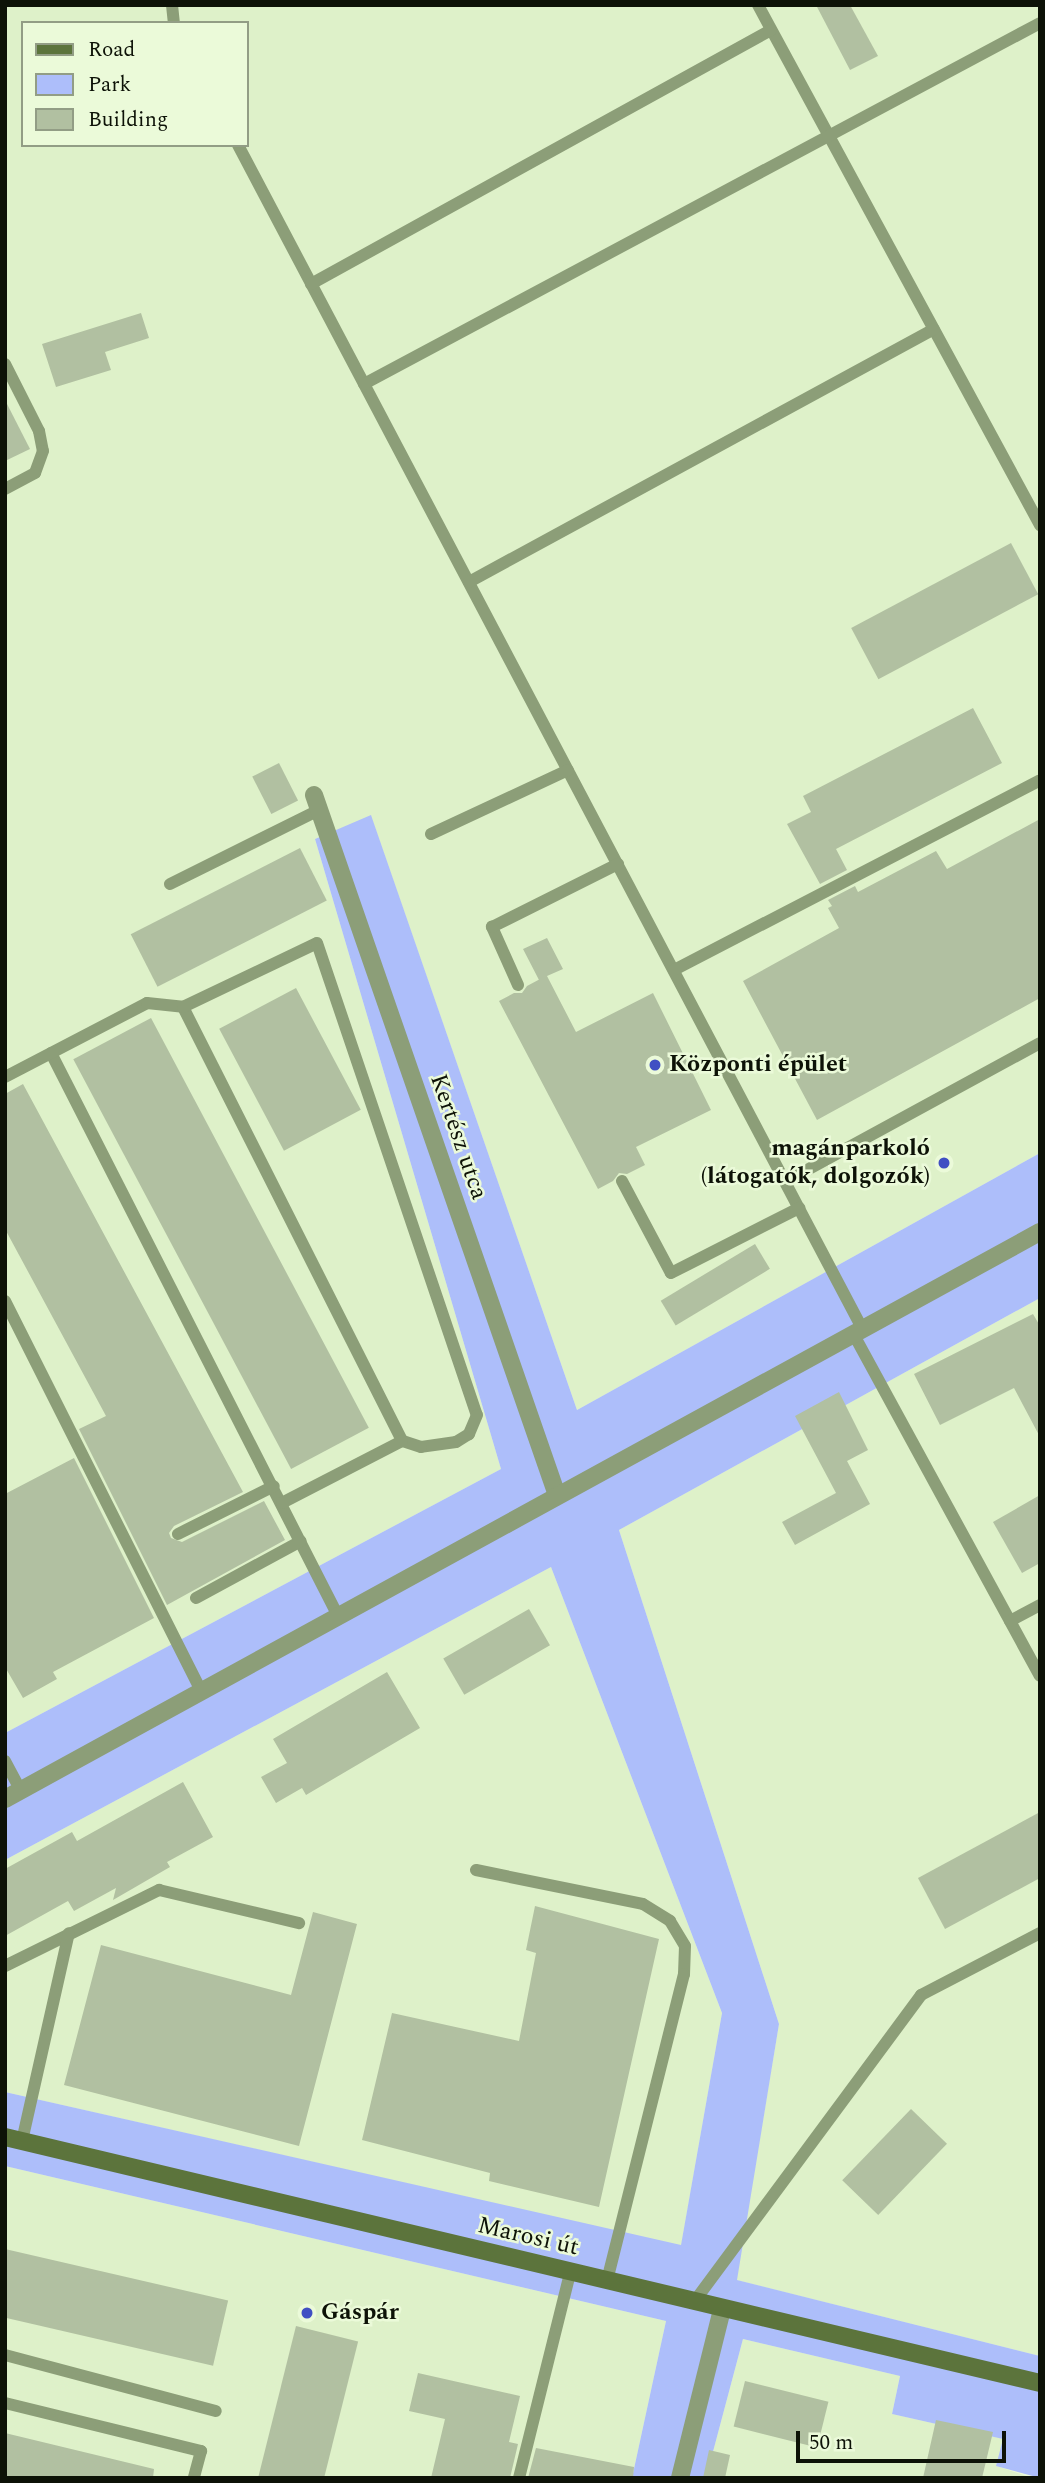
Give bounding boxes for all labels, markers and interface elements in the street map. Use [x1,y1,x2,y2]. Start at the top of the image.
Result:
legend [21,21,248,147]
text: Road [88,34,135,66]
text: Park [88,69,131,101]
text: Building [88,104,168,136]
place label: Központi épület [669,1051,847,1079]
marker: Központi épület [647,1057,663,1073]
street label: Kertész utca [423,1070,493,1204]
place label: magánparkoló (látogatók, dolgozók) [701,1135,930,1191]
marker: magánparkoló (látogatók, dolgozók) [936,1155,952,1171]
street label: Marosi út [475,2211,581,2263]
place label: Gáspár [321,2299,399,2327]
marker: Gáspár [299,2305,315,2321]
scale bar [800,2416,1010,2460]
text: 50 m [809,2427,853,2459]

